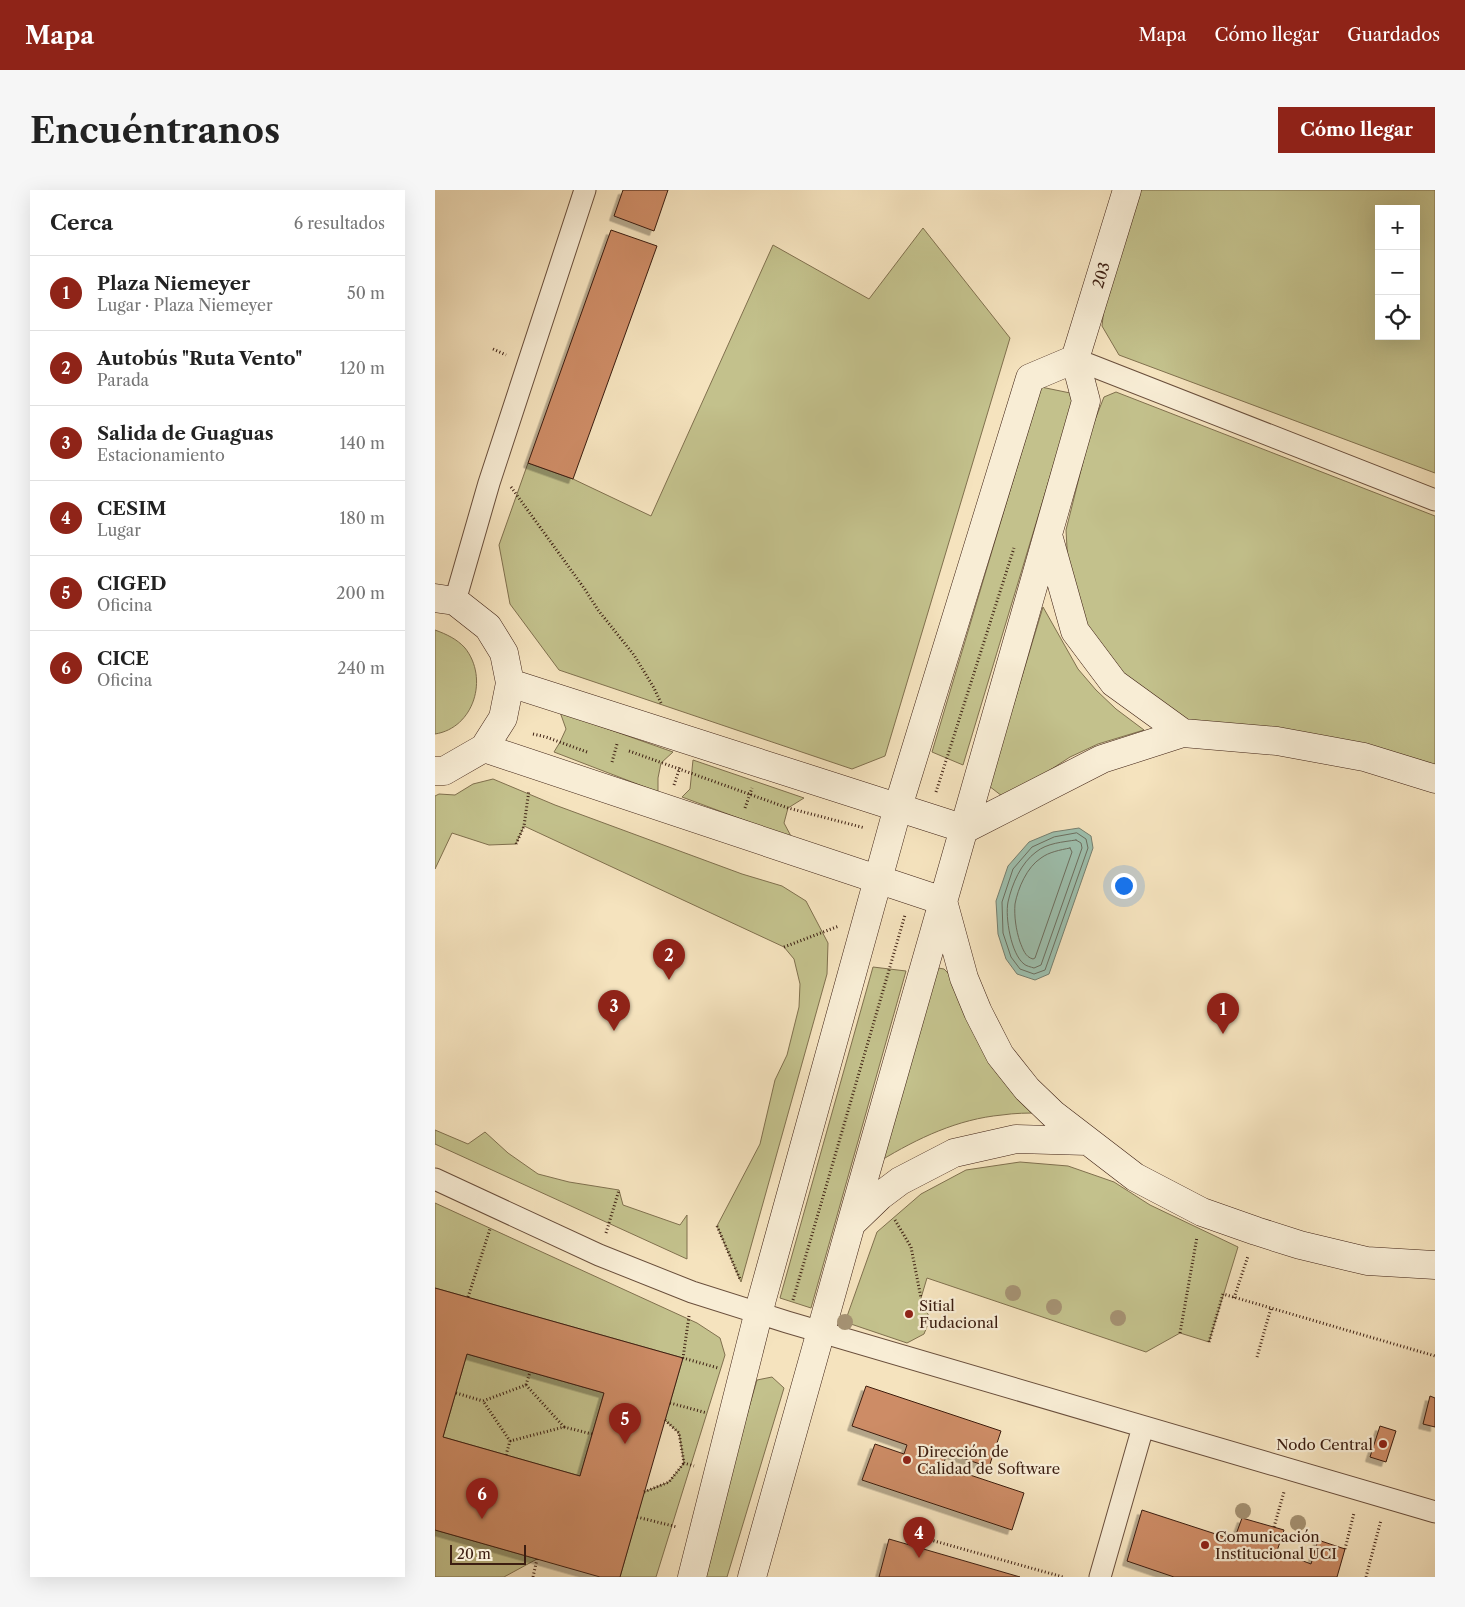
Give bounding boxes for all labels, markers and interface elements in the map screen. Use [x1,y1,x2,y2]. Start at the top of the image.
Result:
text: Mapa [25,21,94,50]
text: Mapa [1138,24,1187,46]
text: Cómo llegar [1215,24,1319,46]
text: Guardados [1347,24,1440,46]
button: Cómo llegar [1278,107,1435,153]
text: Encuéntranos [30,109,280,152]
map controls [1375,205,1420,340]
button: + [1375,205,1420,250]
text: Cerca [50,210,113,235]
text: 6 resultados [294,213,385,233]
button: − [1375,250,1420,295]
street label: 203 [1088,260,1114,290]
text: Plaza Niemeyer [97,272,250,295]
text: 1 [62,283,70,303]
text: 50 m [347,283,385,303]
text: Lugar · Plaza Niemeyer [97,295,273,315]
button: locate [1375,295,1420,340]
text: Autobús "Ruta Vento" [97,347,302,370]
text: 2 [61,358,71,378]
text: 120 m [340,358,385,378]
text: Parada [97,370,149,390]
text: Salida de Guaguas [97,422,274,445]
text: 3 [61,433,71,453]
text: 140 m [340,433,385,453]
text: Estacionamiento [97,445,225,465]
text: CESIM [97,497,166,520]
text: 4 [61,508,71,528]
text: 180 m [339,508,385,528]
text: Lugar [97,520,141,540]
text: CIGED [97,572,166,595]
text: 5 [62,583,70,603]
text: 200 m [336,583,385,603]
text: Oficina [97,595,152,615]
text: CICE [97,647,149,670]
text: 6 [61,658,71,678]
text: 240 m [337,658,385,678]
text: Oficina [97,670,152,690]
your location [1111,873,1137,899]
pin: 2 [653,939,685,980]
pin: 3 [598,990,630,1031]
pin: 1 [1207,993,1239,1034]
place label: Sitial Fudacional [919,1296,999,1332]
marker: Sitial Fudacional [903,1308,915,1320]
pin: 5 [609,1403,641,1444]
place label: Nodo Central [1276,1435,1374,1454]
marker: Nodo Central [1377,1438,1389,1450]
place label: Dirección de Calidad de Software [917,1442,1060,1478]
marker: Dirección de Calidad de Software [901,1454,913,1466]
pin: 6 [466,1478,498,1519]
pin: 4 [903,1517,935,1558]
place label: Comunicación Institucional UCI [1215,1527,1337,1563]
marker: Comunicación Institucional UCI [1199,1539,1211,1551]
scale bar [450,1542,526,1565]
text: 20 m [457,1545,491,1563]

